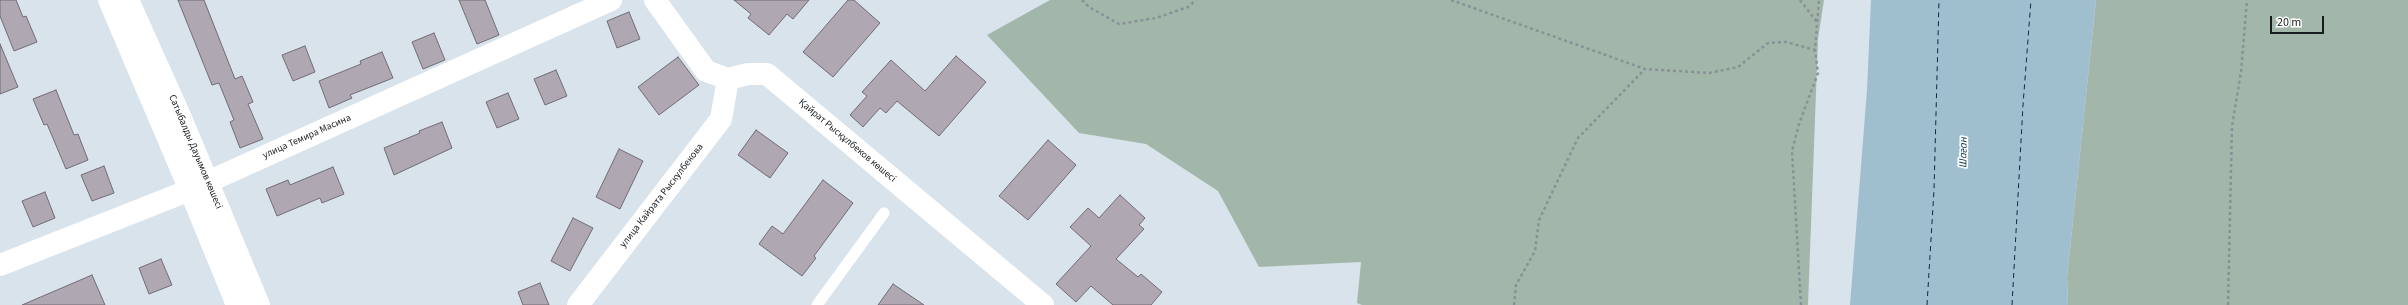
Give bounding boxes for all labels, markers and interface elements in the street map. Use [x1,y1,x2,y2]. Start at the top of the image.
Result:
scale bar [2272,8,2326,34]
text: 20 m [2277,14,2301,31]
street label: Сатыбалды Дауымов көшесі [165,93,225,211]
street label: Қайрат Рысқұлбеков көшесі [796,97,898,185]
street label: улица Темира Масина [261,112,353,162]
water label: Шаған [1957,136,1971,168]
street label: улица Кайрата Рыскулбекова [618,142,706,250]

